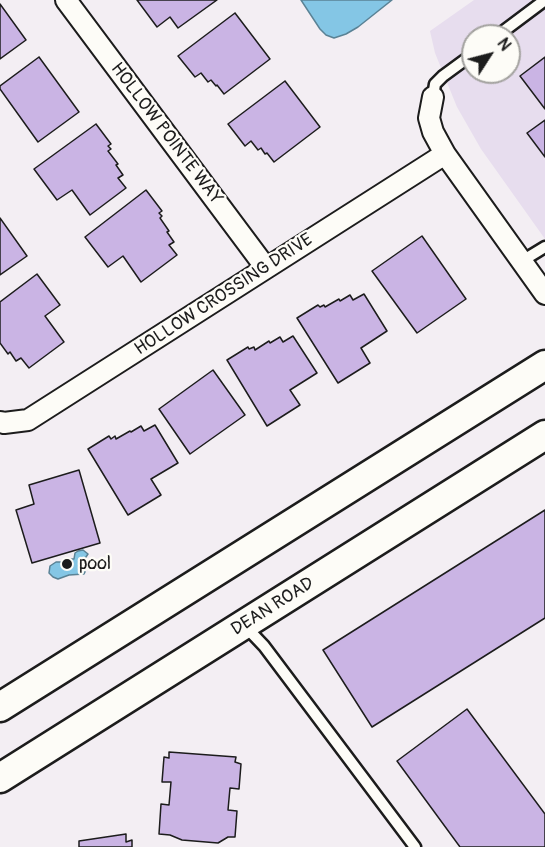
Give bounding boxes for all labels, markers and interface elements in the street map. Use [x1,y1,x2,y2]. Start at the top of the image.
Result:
north arrow [461,24,521,84]
text: N [493,34,515,55]
street label: HOLLOW POINTE WAY [106,59,226,209]
street label: HOLLOW CROSSING DRIVE [131,229,317,361]
place label: pool [79,553,111,575]
marker: pool [60,557,74,571]
street label: DEAN ROAD [228,573,318,641]

